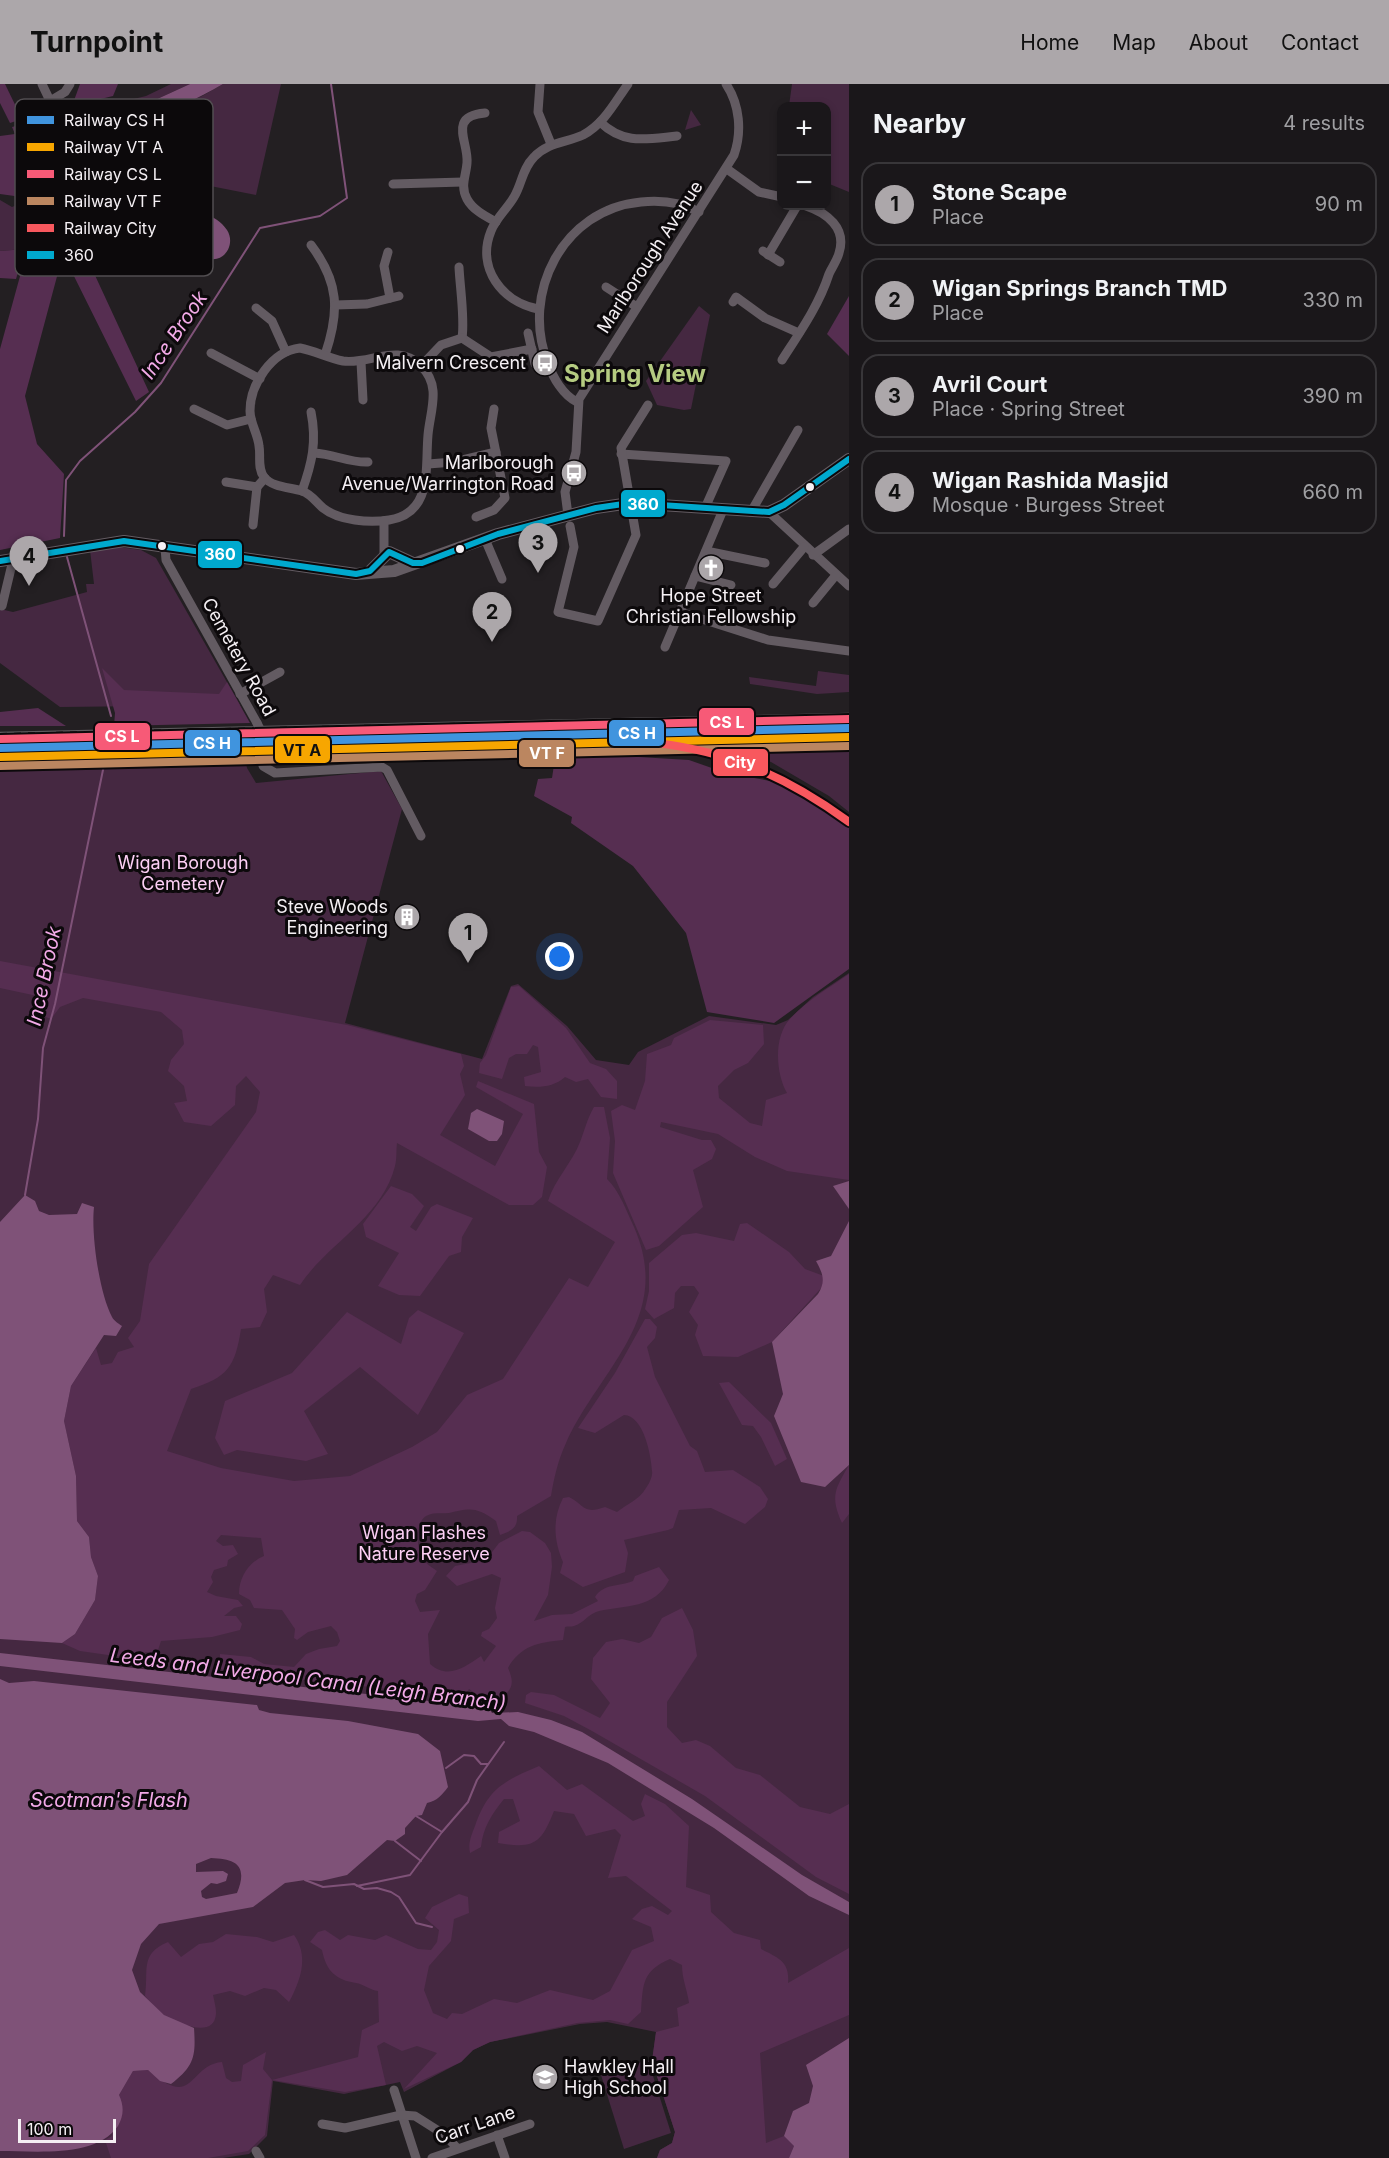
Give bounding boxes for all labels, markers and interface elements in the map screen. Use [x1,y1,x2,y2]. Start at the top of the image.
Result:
text: Turnpoint [30,25,163,59]
text: Home [1020,30,1079,55]
text: Map [1112,30,1156,55]
text: About [1189,30,1248,55]
text: Contact [1281,30,1359,55]
legend [15,99,213,276]
map controls [777,102,831,210]
button: + [777,102,831,156]
text: Nearby [873,108,966,139]
text: Railway CS H [64,110,165,130]
text: 4 results [1283,111,1365,135]
text: Railway VT A [64,137,163,157]
button: − [777,156,831,210]
text: Railway CS L [64,164,162,184]
street label: Marlborough Avenue [592,177,707,337]
text: Stone Scape [932,179,1067,205]
text: Railway VT F [64,191,162,211]
text: 1 [890,192,899,216]
text: 90 m [1315,192,1363,216]
text: Place [932,205,984,229]
text: Railway City [64,218,156,238]
text: 360 [64,245,94,265]
text: Wigan Springs Branch TMD [932,275,1227,301]
water label: Ince Brook [136,286,213,384]
text: 2 [888,288,901,312]
text: 330 m [1303,288,1363,312]
text: Place [932,301,984,325]
bus stop icon: Malvern Crescent [530,348,560,378]
place label: Malvern Crescent [375,352,526,373]
district label: Spring View [564,359,707,388]
text: Avril Court [932,371,1047,397]
text: 3 [888,384,901,408]
text: 390 m [1302,384,1363,408]
text: Place · Spring Street [932,397,1125,421]
place label: Marlborough Avenue/Warrington Road [342,452,554,494]
bus stop icon: Marlborough Avenue/Warrington Road [559,458,589,488]
text: Wigan Rashida Masjid [932,467,1169,493]
text: 4 [888,480,901,504]
text: 660 m [1302,480,1363,504]
unlabelled marker [804,481,816,493]
line badge: 360 [620,489,666,518]
text: Mosque · Burgess Street [932,493,1165,517]
text: 360 [627,494,659,514]
pin: 3 [518,524,558,573]
pin: 4 [9,536,48,586]
unlabelled marker [156,540,168,552]
line badge: 360 [197,540,243,569]
unlabelled marker [454,543,466,555]
text: 360 [204,544,236,564]
church icon: Hope Street Christian Fellowship [696,553,726,583]
place label: Hope Street Christian Fellowship [626,585,796,627]
pin: 2 [472,592,512,642]
street label: Cemetery Road [198,594,281,719]
line badge: CS L [698,707,755,736]
text: CS L [709,712,745,732]
line badge: CS H [608,719,665,747]
line badge: CS L [94,722,151,751]
text: CS H [618,723,656,743]
text: CS L [104,726,140,746]
line badge: CS H [184,729,241,757]
text: CS H [193,733,231,753]
line badge: VT A [274,735,331,764]
line badge: VT F [518,739,575,768]
text: VT A [283,740,321,760]
text: VT F [529,743,565,763]
line badge: City [712,748,769,777]
text: City [724,752,756,772]
park label: Wigan Borough Cemetery [117,852,249,894]
place label: Steve Woods Engineering [276,896,388,938]
building icon: Steve Woods Engineering [392,902,422,932]
pin: 1 [448,914,488,963]
water label: Ince Brook [22,923,66,1028]
your location [545,942,574,971]
park label: Wigan Flashes Nature Reserve [358,1522,490,1564]
water label: Leeds and Liverpool Canal (Leigh Branch) [109,1643,507,1715]
water label: Scotman's Flash [30,1788,188,1812]
place label: Hawkley Hall High School [564,2056,674,2098]
school or university icon: Hawkley Hall High School [530,2062,560,2092]
street label: Carr Lane [432,2101,518,2148]
scale bar [18,2116,116,2144]
text: 100 m [27,2119,72,2139]

